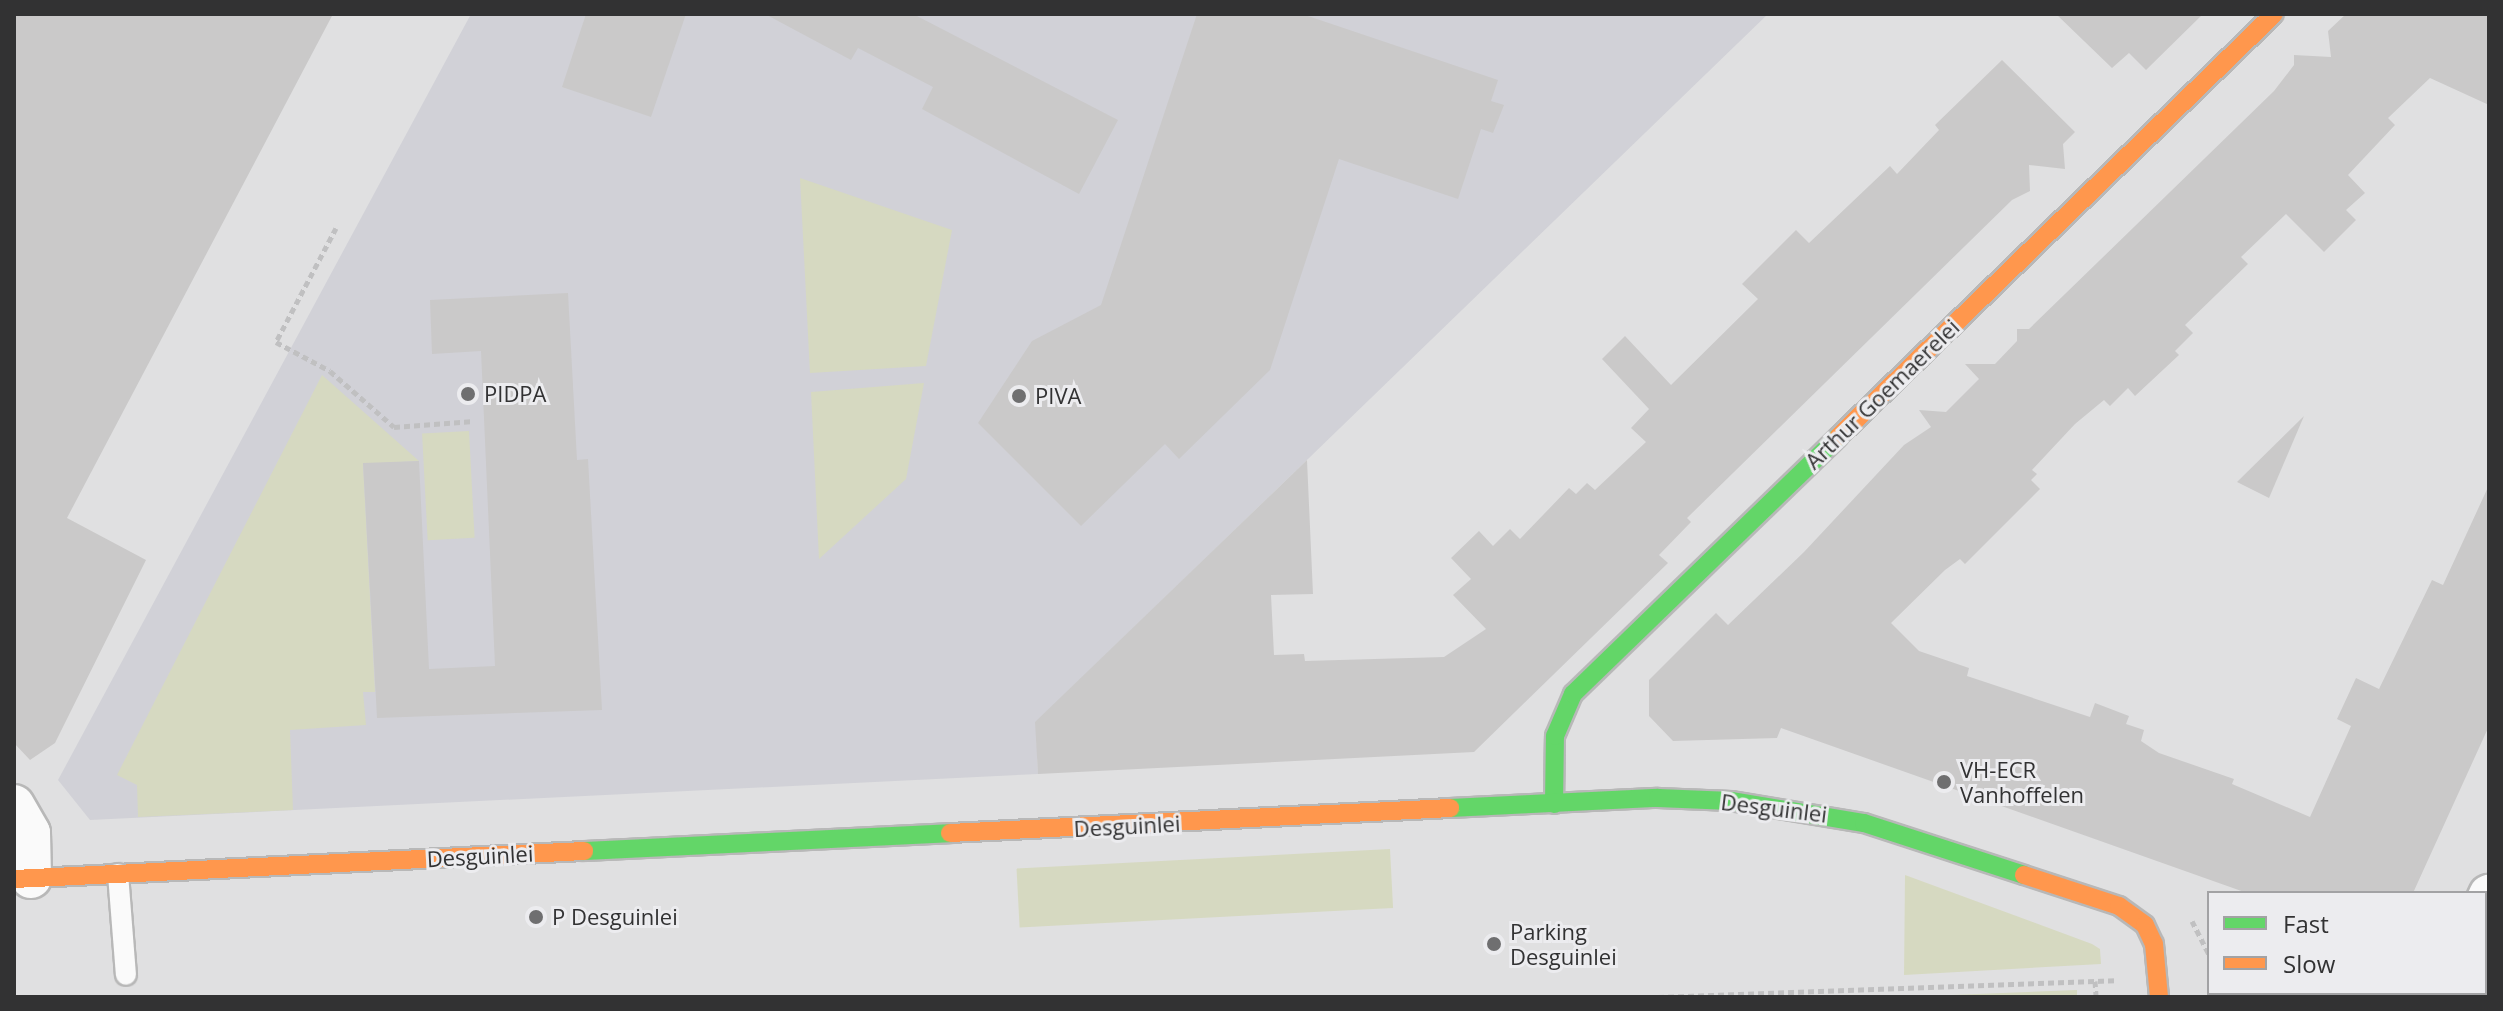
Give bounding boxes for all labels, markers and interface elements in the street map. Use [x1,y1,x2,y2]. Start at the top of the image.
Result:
street label: Arthur Goemaerelei [1800,314,1964,474]
place label: PIDPA [484,381,546,407]
place label: PIVA [1035,383,1081,409]
marker: PIDPA [459,385,477,403]
marker: PIVA [1010,387,1028,405]
place label: VH-ECR Vanhoffelen [1960,756,2084,808]
marker: VH-ECR Vanhoffelen [1935,773,1953,791]
street label: Desguinlei [1719,788,1829,828]
street label: Desguinlei [1073,810,1181,842]
street label: Desguinlei [426,840,534,872]
legend [2207,891,2487,995]
place label: P Desguinlei [552,904,678,930]
text: Fast [2283,907,2329,940]
marker: P Desguinlei [527,908,545,926]
place label: Parking Desguinlei [1510,918,1617,970]
marker: Parking Desguinlei [1485,935,1503,953]
text: Slow [2283,947,2335,980]

